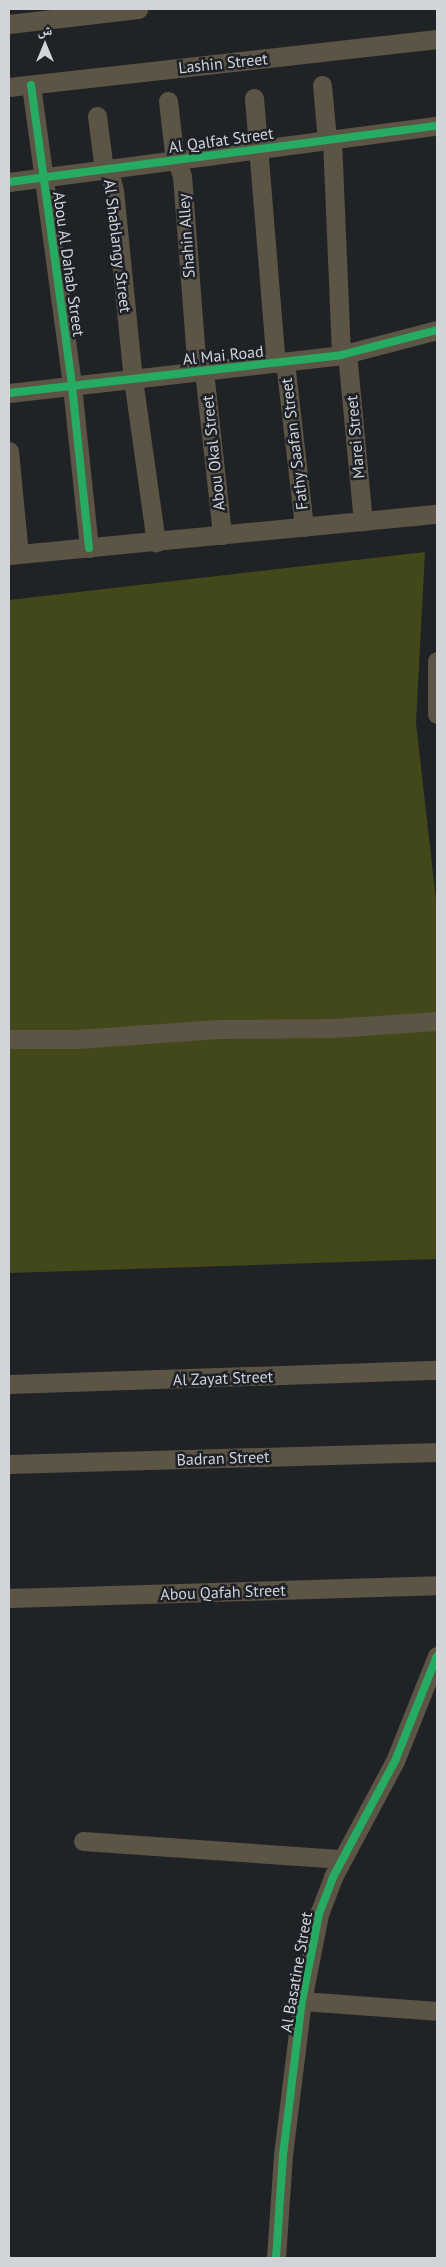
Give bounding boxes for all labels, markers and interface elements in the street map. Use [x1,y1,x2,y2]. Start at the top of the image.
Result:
north arrow [20,20,70,70]
text: ش [38,21,52,39]
street label: Lashin Street [177,49,269,77]
street label: Al Qalfat Street [167,123,275,157]
street label: Al Shablangy Street [100,178,136,314]
street label: Abou Al Dahab Street [49,190,89,338]
street label: Shahin Alley [173,193,199,279]
street label: Al Mai Road [182,341,264,369]
street label: Fathy Saafan Street [276,377,312,511]
street label: Abou Okal Street [197,394,229,512]
street label: Marei Street [342,395,368,479]
street label: Al Zayat Street [172,1367,274,1389]
street label: Badran Street [176,1447,270,1469]
street label: Abou Qafah Street [160,1580,286,1604]
street label: Al Basatine Street [276,1910,316,2034]

